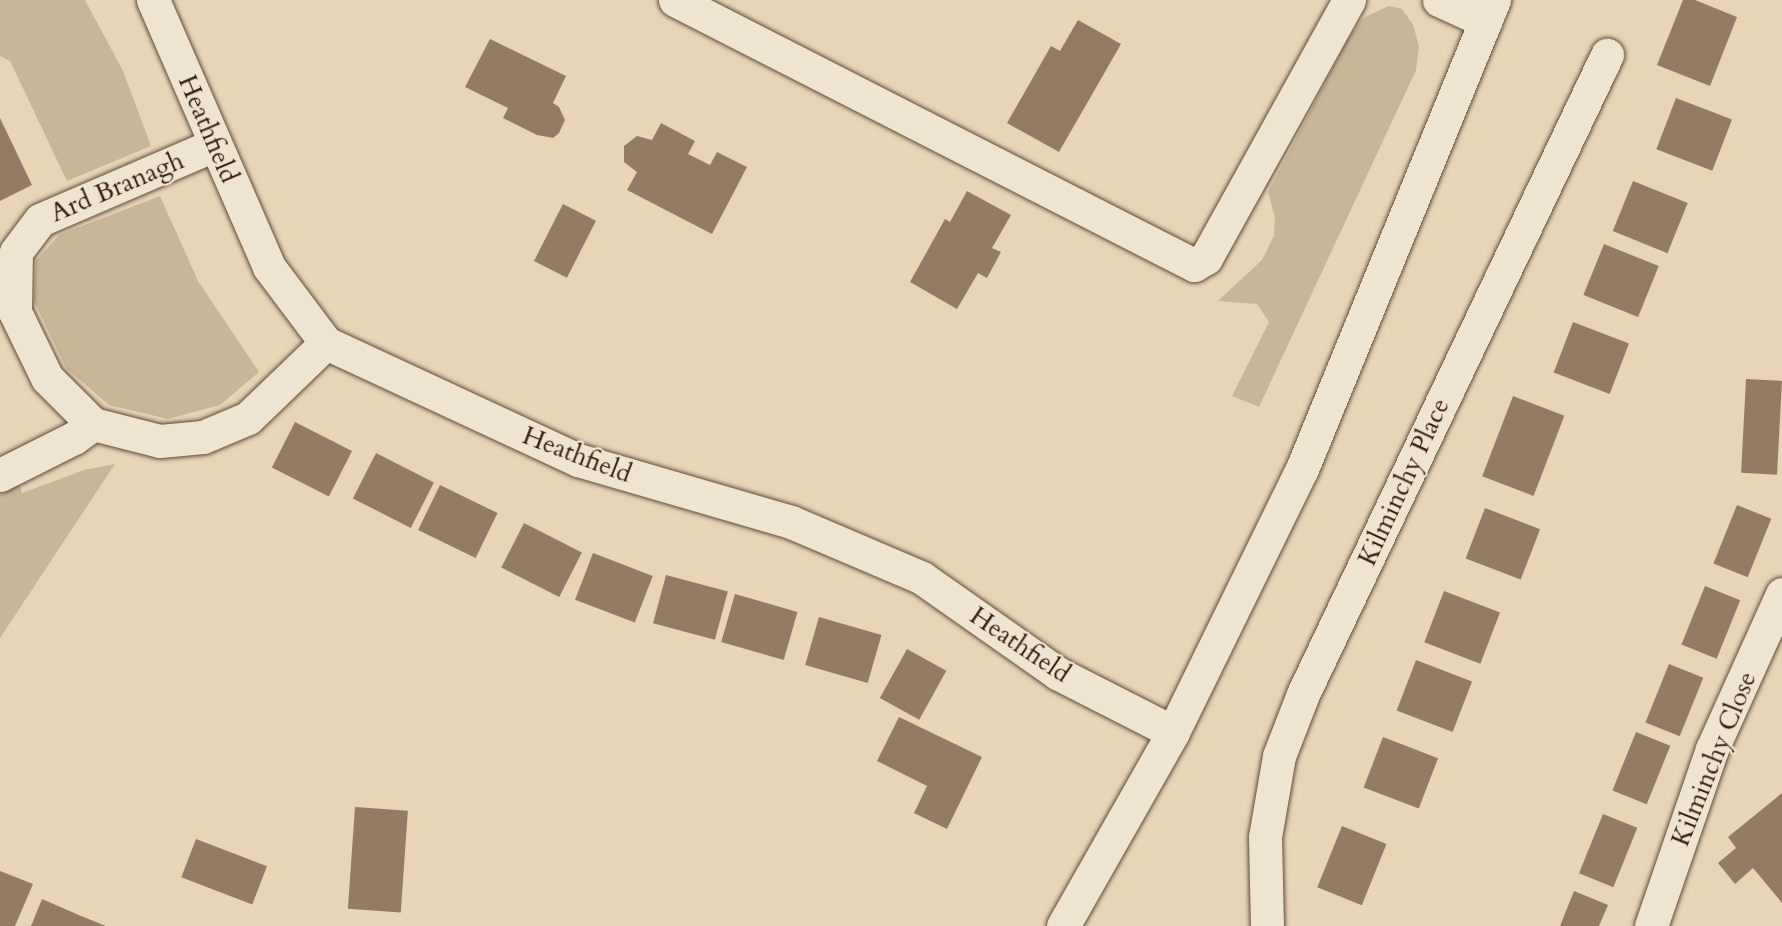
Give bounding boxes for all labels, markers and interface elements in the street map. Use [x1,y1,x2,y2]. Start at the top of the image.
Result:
street label: Heathfield [171,70,245,188]
street label: Ard Branagh [46,145,188,229]
street label: Kilminchy Place [1352,393,1456,571]
street label: Heathfield [518,420,636,490]
street label: Heathfield [964,600,1076,690]
street label: Kilminchy Close [1665,667,1763,851]

